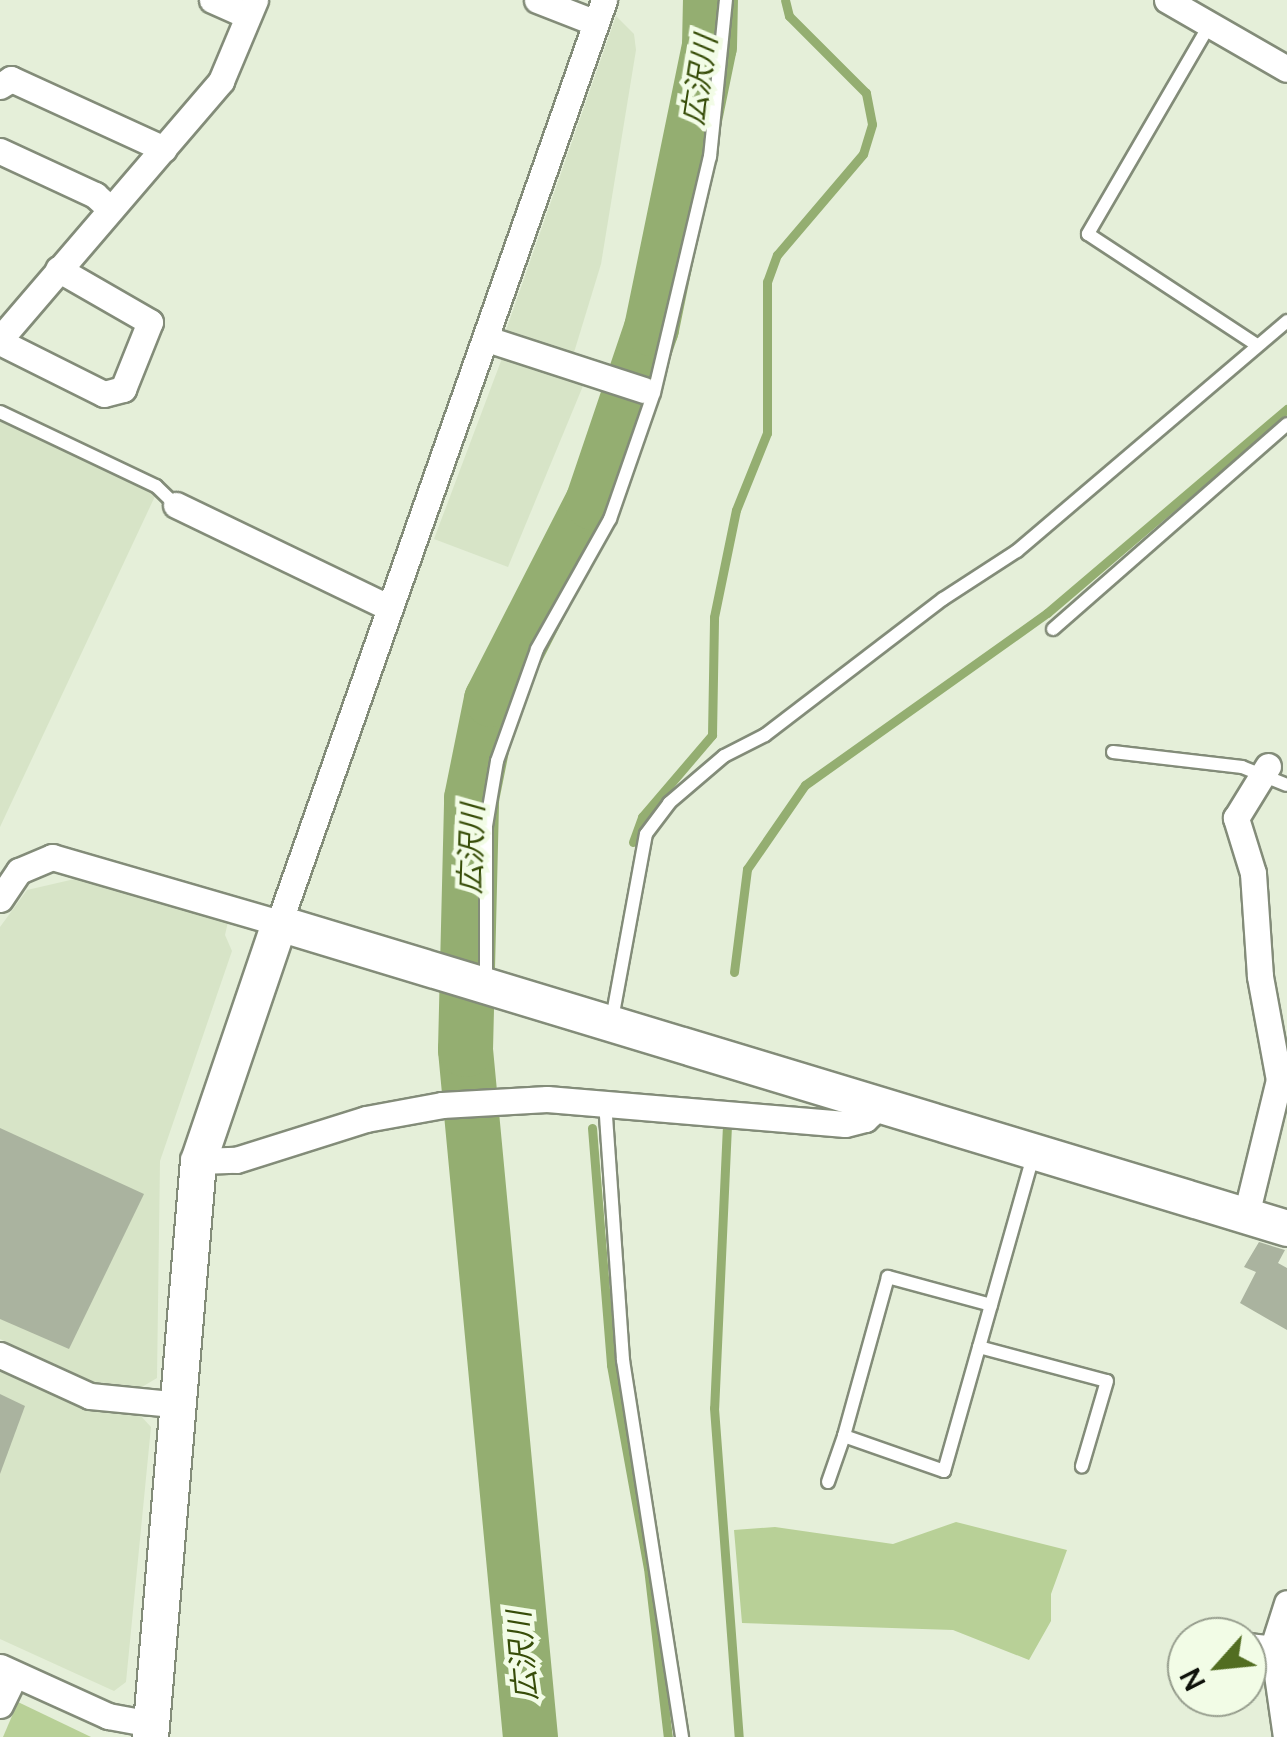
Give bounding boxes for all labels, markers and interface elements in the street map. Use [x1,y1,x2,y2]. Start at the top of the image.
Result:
water label: 広沢川 [674,33,724,127]
water label: 広沢川 [451,803,491,895]
water label: 広沢川 [500,1610,544,1702]
north arrow [1167,1617,1267,1717]
text: N [1171,1662,1214,1697]

